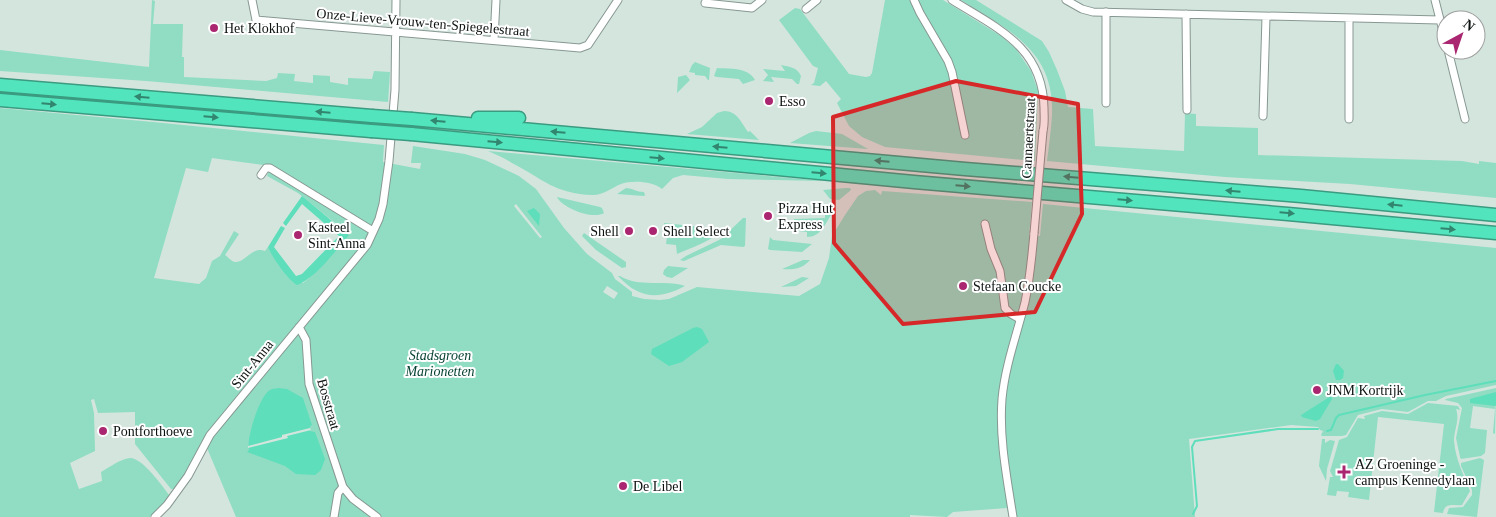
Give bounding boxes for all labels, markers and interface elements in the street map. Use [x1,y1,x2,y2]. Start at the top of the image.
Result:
street label: Onze-Lieve-Vrouw-ten-Spiegelestraat [316,6,530,39]
north arrow [1436,10,1486,60]
text: N [1460,16,1478,34]
place label: Het Klokhof [224,21,295,36]
marker: Het Klokhof [208,22,220,34]
one-way arrow [134,92,150,100]
place label: Esso [779,94,805,109]
marker: Esso [763,95,775,107]
street label: Cannaertstraat [1019,97,1038,179]
one-way arrow [41,100,57,108]
one-way arrow [315,108,331,116]
one-way arrow [203,113,219,121]
one-way arrow [430,117,446,125]
one-way arrow [550,128,566,136]
one-way arrow [487,139,503,147]
one-way arrow [712,142,728,150]
one-way arrow [649,154,665,162]
one-way arrow [874,157,890,165]
one-way arrow [811,169,827,177]
one-way arrow [1063,173,1079,181]
one-way arrow [955,182,971,190]
one-way arrow [1225,186,1241,194]
one-way arrow [1117,196,1133,204]
place label: Pizza Hut Express [778,201,833,232]
one-way arrow [1387,201,1403,209]
marker: Pizza Hut Express [762,210,774,222]
one-way arrow [1279,210,1295,218]
place label: Kasteel Sint-Anna [308,220,366,251]
place label: Shell [590,224,619,239]
place label: Shell Select [663,224,730,239]
marker: Shell [623,225,635,237]
marker: Shell Select [647,225,659,237]
one-way arrow [1441,225,1457,233]
marker: Kasteel Sint-Anna [292,229,304,241]
place label: Stefaan Coucke [973,279,1061,294]
marker: Stefaan Coucke [957,280,969,292]
street label: Sint-Anna [228,337,277,391]
park label: Stadsgroen Marionetten [404,348,475,379]
street label: Bosstraat [314,377,343,431]
place label: JNM Kortrijk [1327,383,1404,398]
marker: JNM Kortrijk [1311,384,1323,396]
place label: Pontforthoeve [113,424,192,439]
marker: Pontforthoeve [97,425,109,437]
place label: AZ Groeninge - campus Kennedylaan [1355,457,1475,488]
marker: AZ Groeninge - campus Kennedylaan [1337,465,1351,479]
place label: De Libel [633,479,682,494]
marker: De Libel [617,480,629,492]

